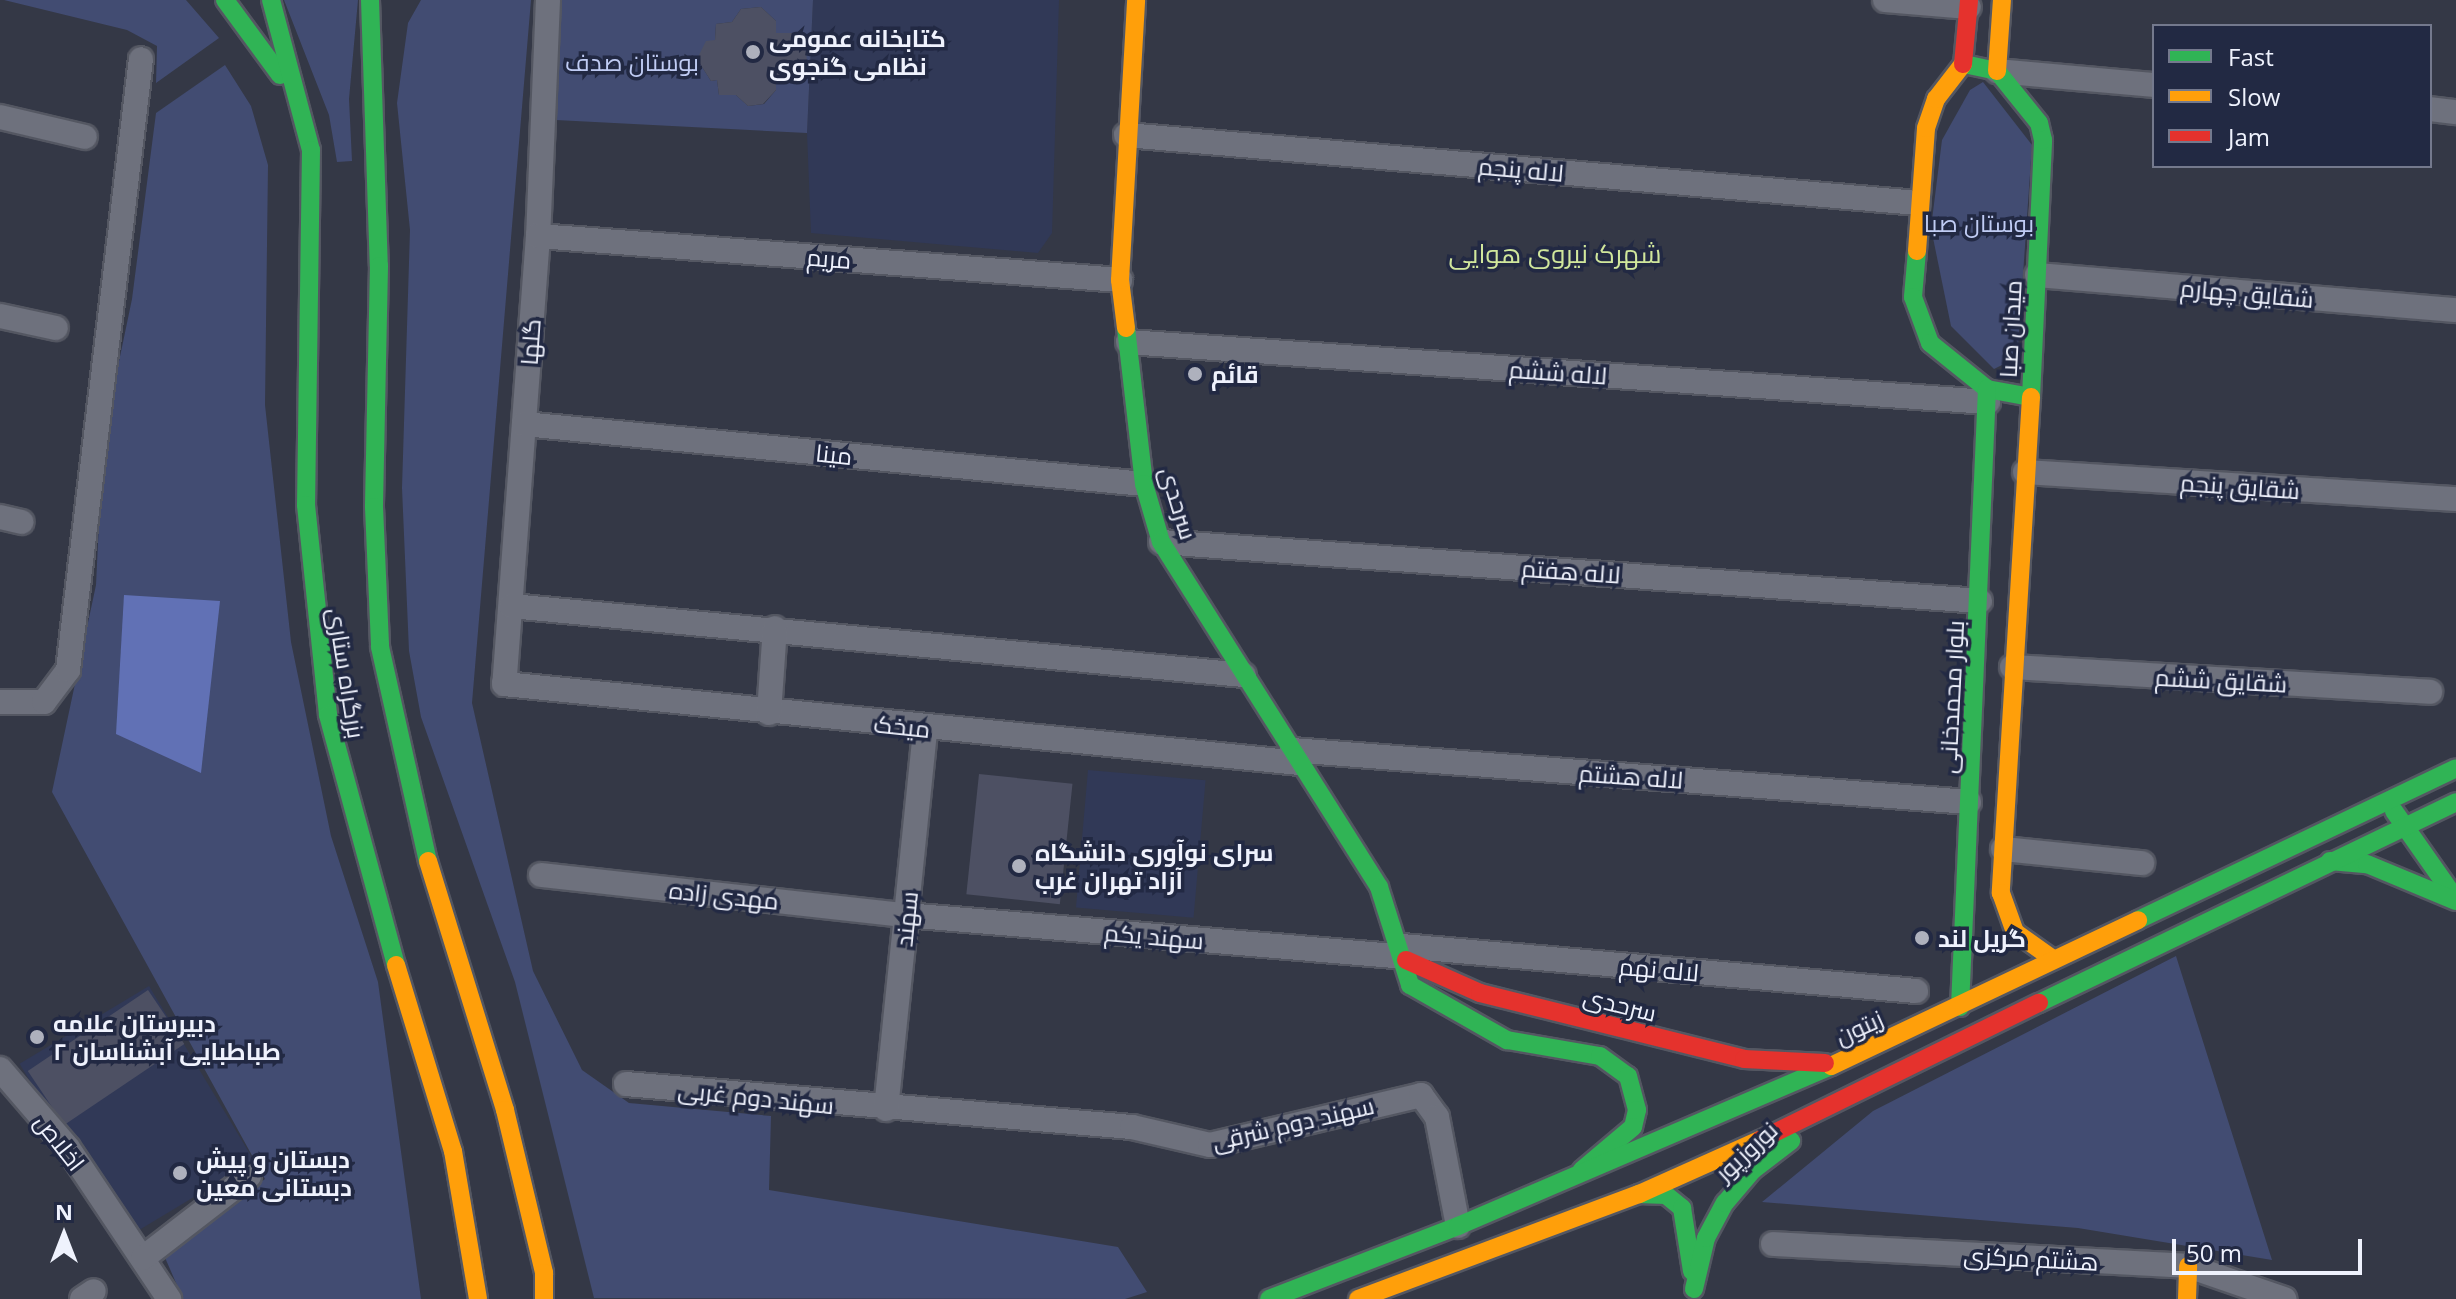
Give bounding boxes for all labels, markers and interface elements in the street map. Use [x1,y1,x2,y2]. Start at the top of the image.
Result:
place label: کتابخانه عمومی نظامی گنجوی [769,24,946,80]
legend [2152,24,2432,168]
text: Fast [2228,40,2274,73]
marker: کتابخانه عمومی نظامی گنجوی [744,43,762,61]
park label: بوستان صدف [565,48,699,76]
text: Slow [2228,80,2280,113]
text: Jam [2228,120,2270,153]
street label: لاله پنجم [1477,151,1565,187]
park label: بوستان صبا [1924,209,2034,237]
district label: شهرک نیروی هوایی [1449,238,1661,270]
street label: مریم [806,242,852,274]
street label: شقایق چهارم [2179,273,2315,313]
street label: میدان صبا [1993,279,2027,379]
street label: گلها [514,318,546,366]
street label: لاله ششم [1508,354,1608,390]
place label: قائم [1211,360,1259,388]
marker: قائم [1186,365,1204,383]
street label: مینا [814,438,854,470]
street label: سرحدی [1154,463,1204,543]
street label: شقایق پنجم [2179,467,2301,505]
street label: لاله هفتم [1520,553,1622,589]
street label: بزرگراه ستاری [322,606,372,740]
street label: بلوار محمدخانی [1933,620,1969,774]
street label: شقایق ششم [2154,662,2288,698]
street label: میخک [872,709,932,743]
street label: لاله هشتم [1578,758,1684,794]
place label: سرای نوآوری دانشگاه آزاد تهران غرب [1035,838,1273,894]
marker: سرای نوآوری دانشگاه آزاد تهران غرب [1010,857,1028,875]
street label: مهدی زاده [668,875,780,915]
street label: سهند [889,890,923,948]
street label: سهند يكم [1103,917,1205,955]
place label: گریل لند [1938,924,2026,952]
marker: گریل لند [1913,929,1931,947]
street label: لاله نهم [1618,951,1700,987]
street label: سرحدی [1580,981,1660,1027]
street label: زیتون [1830,1004,1888,1050]
place label: دبیرستان علامه طباطبایی آبشناسان ۲ [53,1009,281,1065]
marker: دبیرستان علامه طباطبایی آبشناسان ۲ [28,1028,46,1046]
street label: سهند دوم غربی [677,1074,835,1120]
street label: سهند دوم شرقی [1209,1090,1377,1156]
street label: اخلاص [29,1108,91,1176]
street label: نوروزپور [1709,1115,1783,1187]
place label: دبستان و پیش دبستانی معین [196,1145,352,1201]
marker: دبستان و پیش دبستانی معین [171,1164,189,1182]
north arrow [24,1195,104,1275]
text: N [55,1196,73,1226]
scale bar [2176,1223,2366,1273]
text: 50 m [2186,1236,2242,1269]
street label: هشتم مرکزی [1963,1240,2099,1276]

